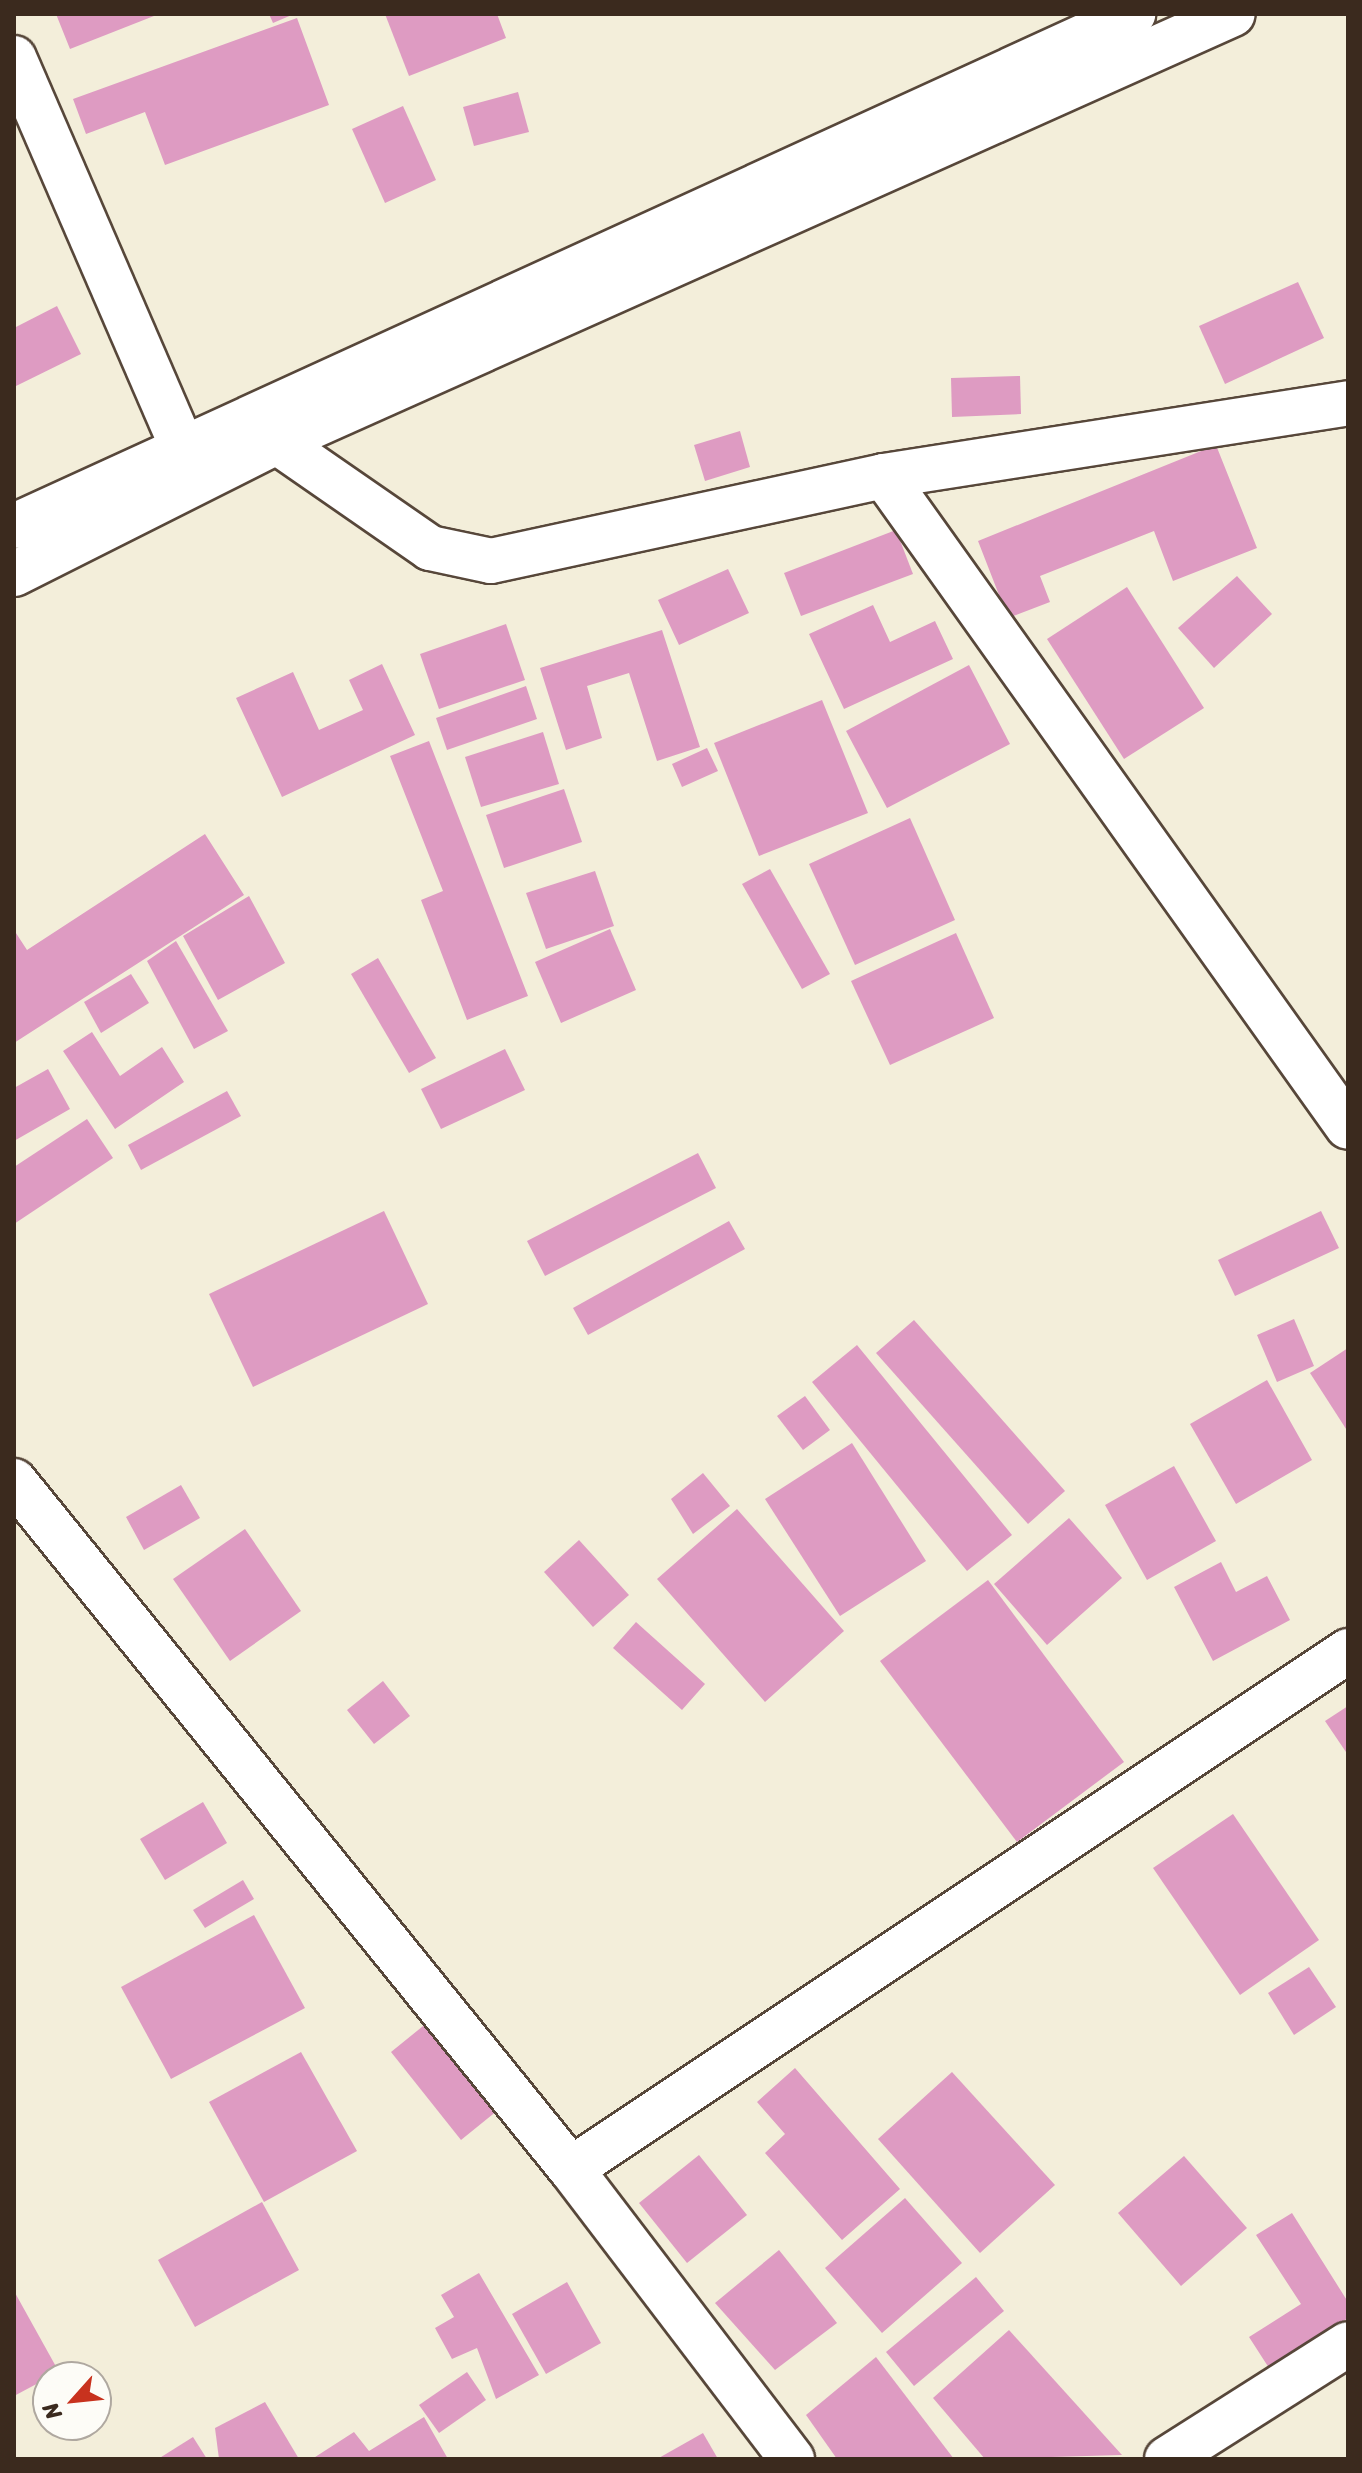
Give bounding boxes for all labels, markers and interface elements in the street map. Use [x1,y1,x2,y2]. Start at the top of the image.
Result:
north arrow [32,2361,112,2441]
text: N [31,2396,73,2427]

